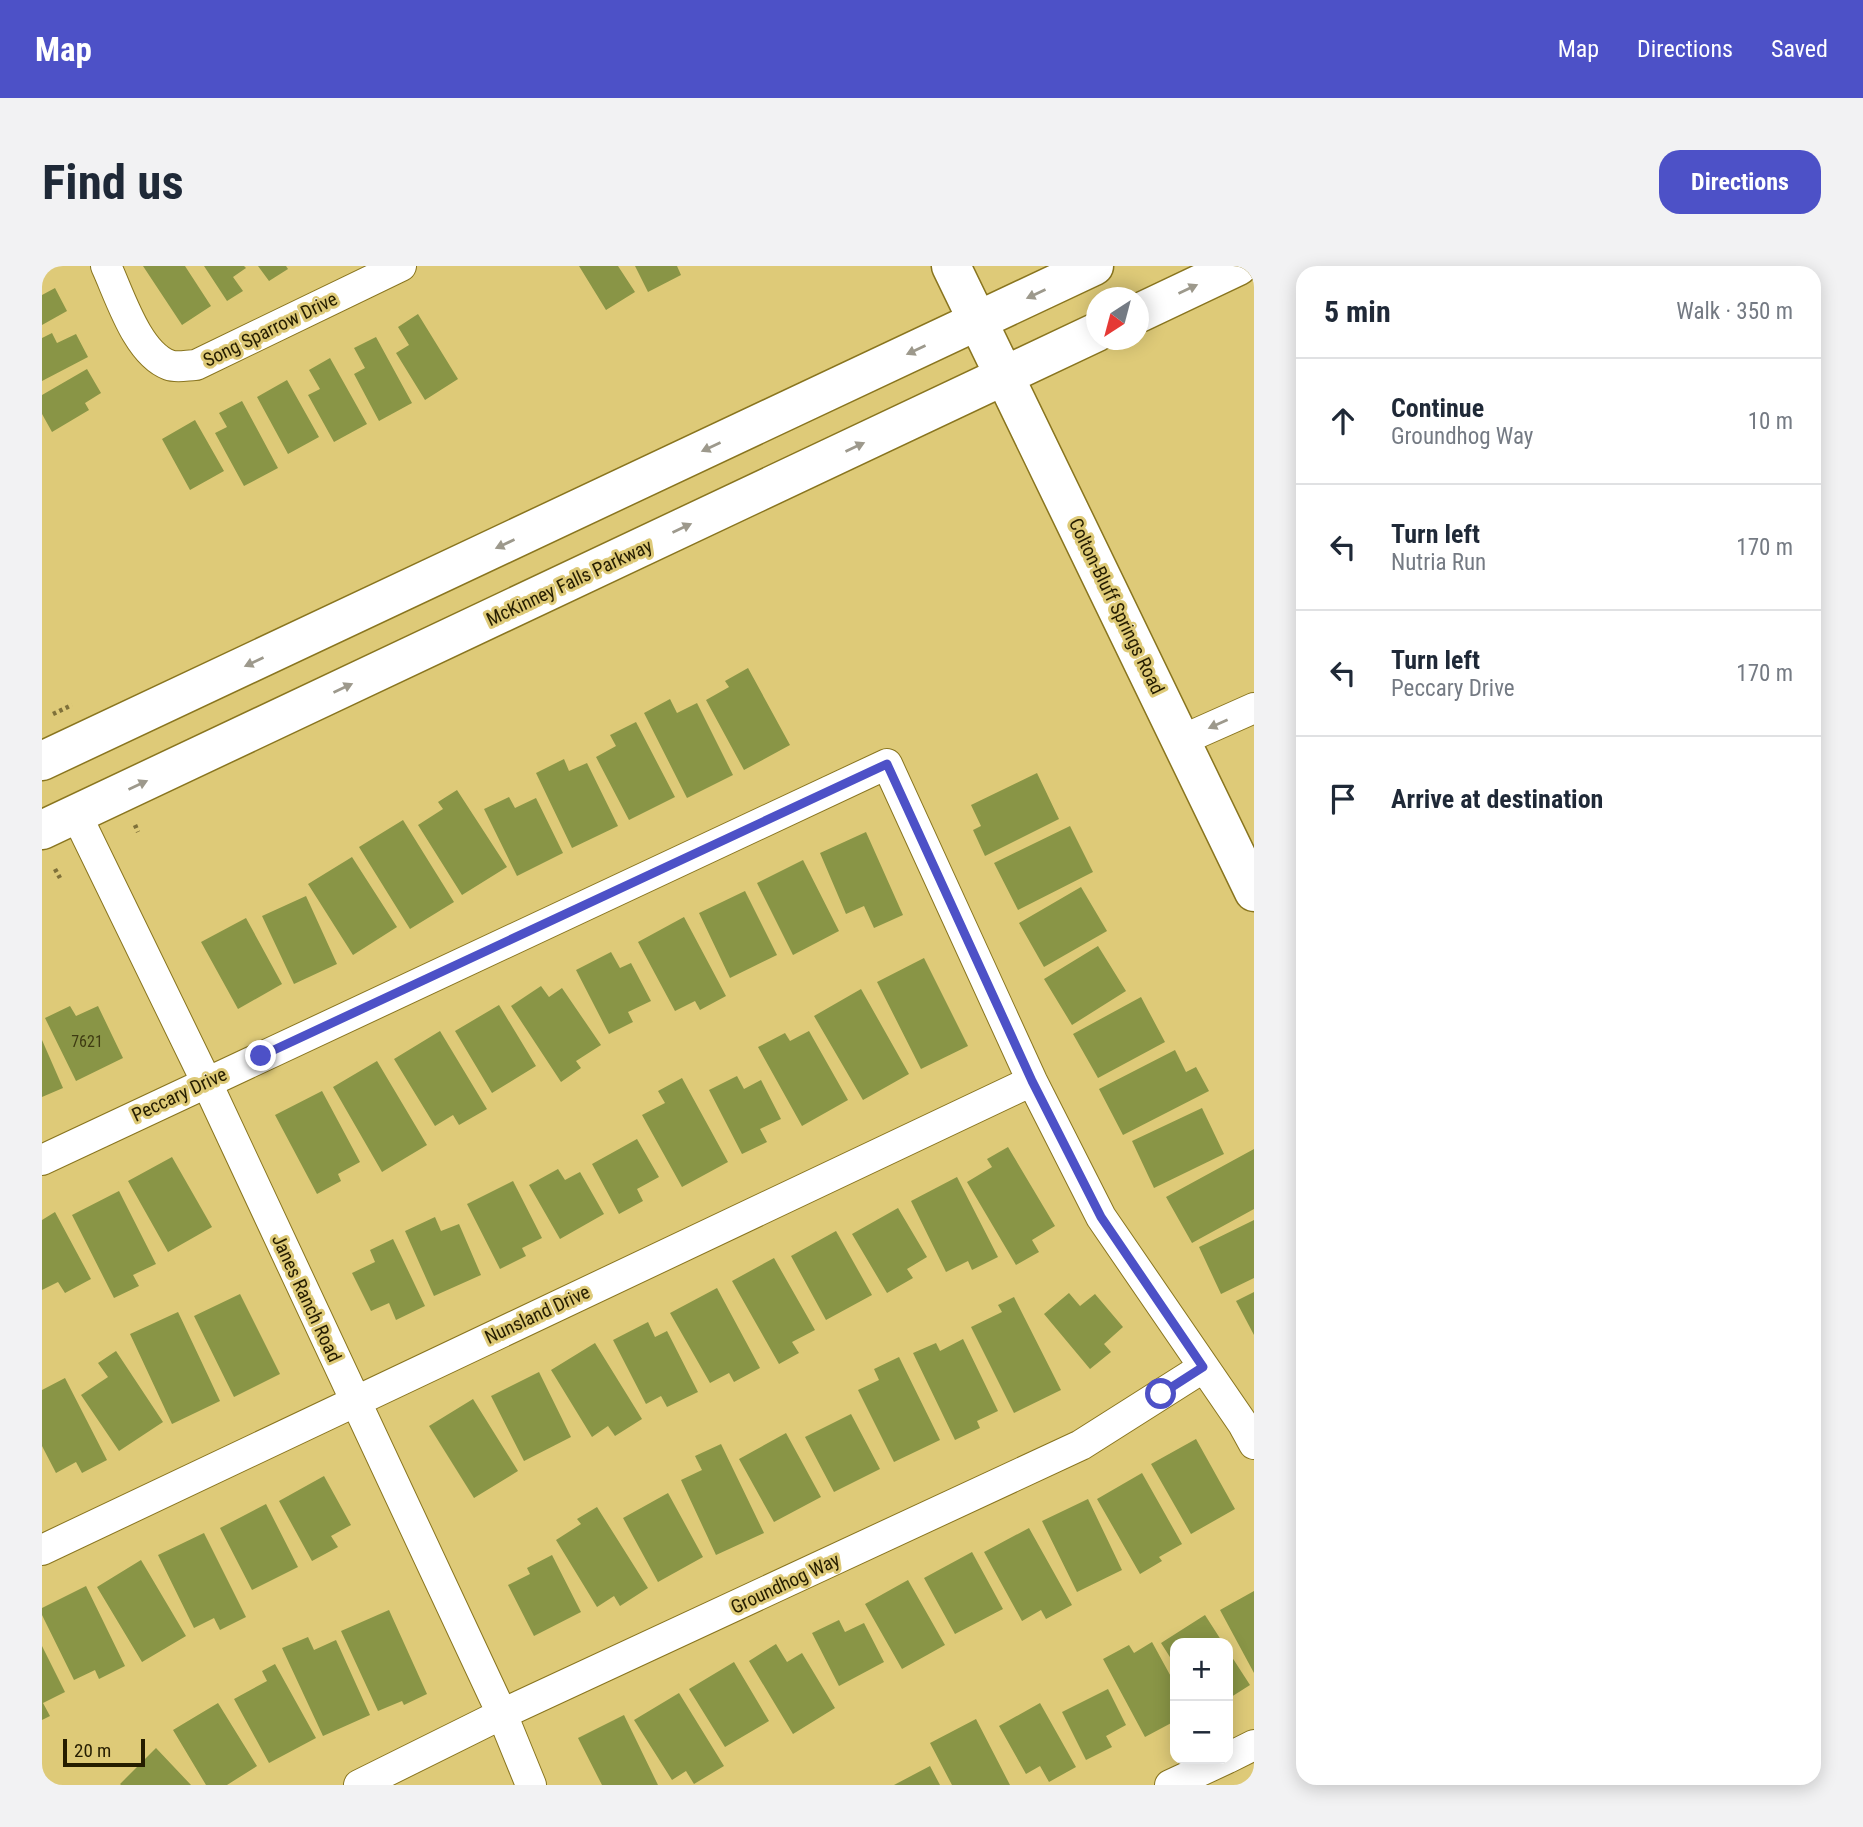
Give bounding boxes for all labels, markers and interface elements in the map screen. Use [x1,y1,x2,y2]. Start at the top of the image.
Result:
text: Map [35,30,92,69]
text: Map [1558,35,1599,63]
text: Directions [1637,35,1733,63]
text: Saved [1771,35,1828,63]
button: Directions [1659,150,1821,214]
text: Find us [42,154,184,211]
one-way arrow [1178,284,1198,295]
street label: Song Sparrow Drive [199,287,341,372]
north arrow [1086,287,1149,350]
one-way arrow [1026,288,1046,299]
text: 5 min [1324,294,1391,329]
text: Walk · 350 m [1676,298,1793,325]
one-way arrow [906,345,926,356]
text: Continue [1391,393,1484,423]
icon: ahead [1324,402,1362,440]
text: 10 m [1748,408,1793,435]
text: Groundhog Way [1391,423,1533,450]
one-way arrow [845,441,865,452]
one-way arrow [700,442,721,453]
street label: Colton-Bluff Springs Road [1064,514,1169,698]
text: Turn left [1391,519,1480,549]
one-way arrow [672,523,692,534]
icon: left [1324,528,1362,566]
street label: McKinney Falls Parkway [483,534,656,631]
text: 170 m [1736,534,1793,561]
one-way arrow [495,538,515,550]
text: Nutria Run [1391,549,1486,576]
text: Turn left [1391,645,1480,675]
icon: left [1324,654,1362,692]
one-way arrow [244,656,264,668]
text: 170 m [1736,660,1793,687]
text: Peccary Drive [1391,675,1515,702]
one-way arrow [333,682,353,694]
one-way arrow [1208,718,1228,730]
one-way arrow [127,779,148,790]
icon: arrive [1324,780,1362,818]
text: Arrive at destination [1391,784,1603,814]
house number: 7621 [71,1032,103,1051]
route end [245,1040,276,1071]
street label: Peccary Drive [128,1062,230,1126]
street label: Janes Ranch Road [267,1231,346,1366]
street label: Nunsland Drive [481,1280,593,1349]
route start [1145,1378,1176,1409]
street label: Groundhog Way [727,1548,843,1619]
map controls [1170,1638,1233,1764]
button: + [1170,1638,1233,1701]
button: − [1170,1701,1233,1764]
scale bar [63,1736,145,1768]
text: 20 m [74,1739,111,1762]

